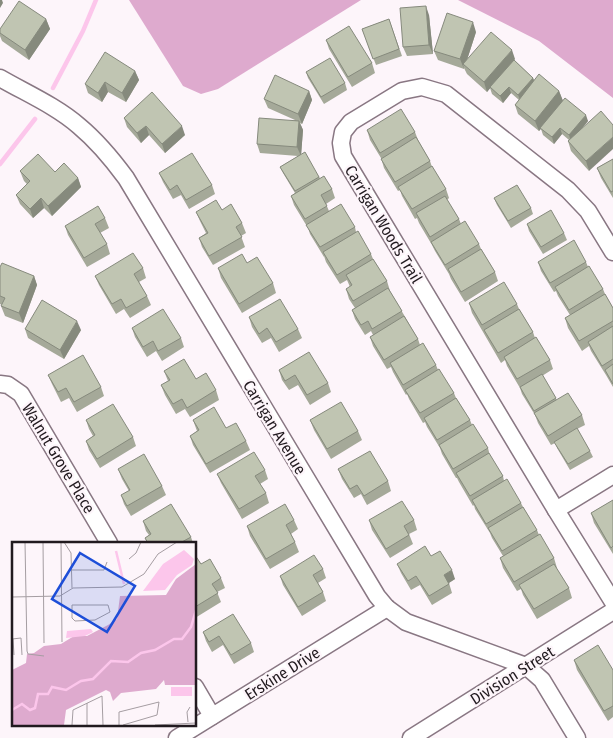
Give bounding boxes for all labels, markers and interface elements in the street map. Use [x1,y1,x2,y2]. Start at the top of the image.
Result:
street label: Carrigan Woods Trail [341,162,426,287]
street label: Carrigan Avenue [239,377,310,478]
street label: Walnut Grove Place [18,400,99,517]
inset map [12,542,196,726]
street label: Division Street [467,642,558,709]
street label: Erskine Drive [241,643,323,704]

